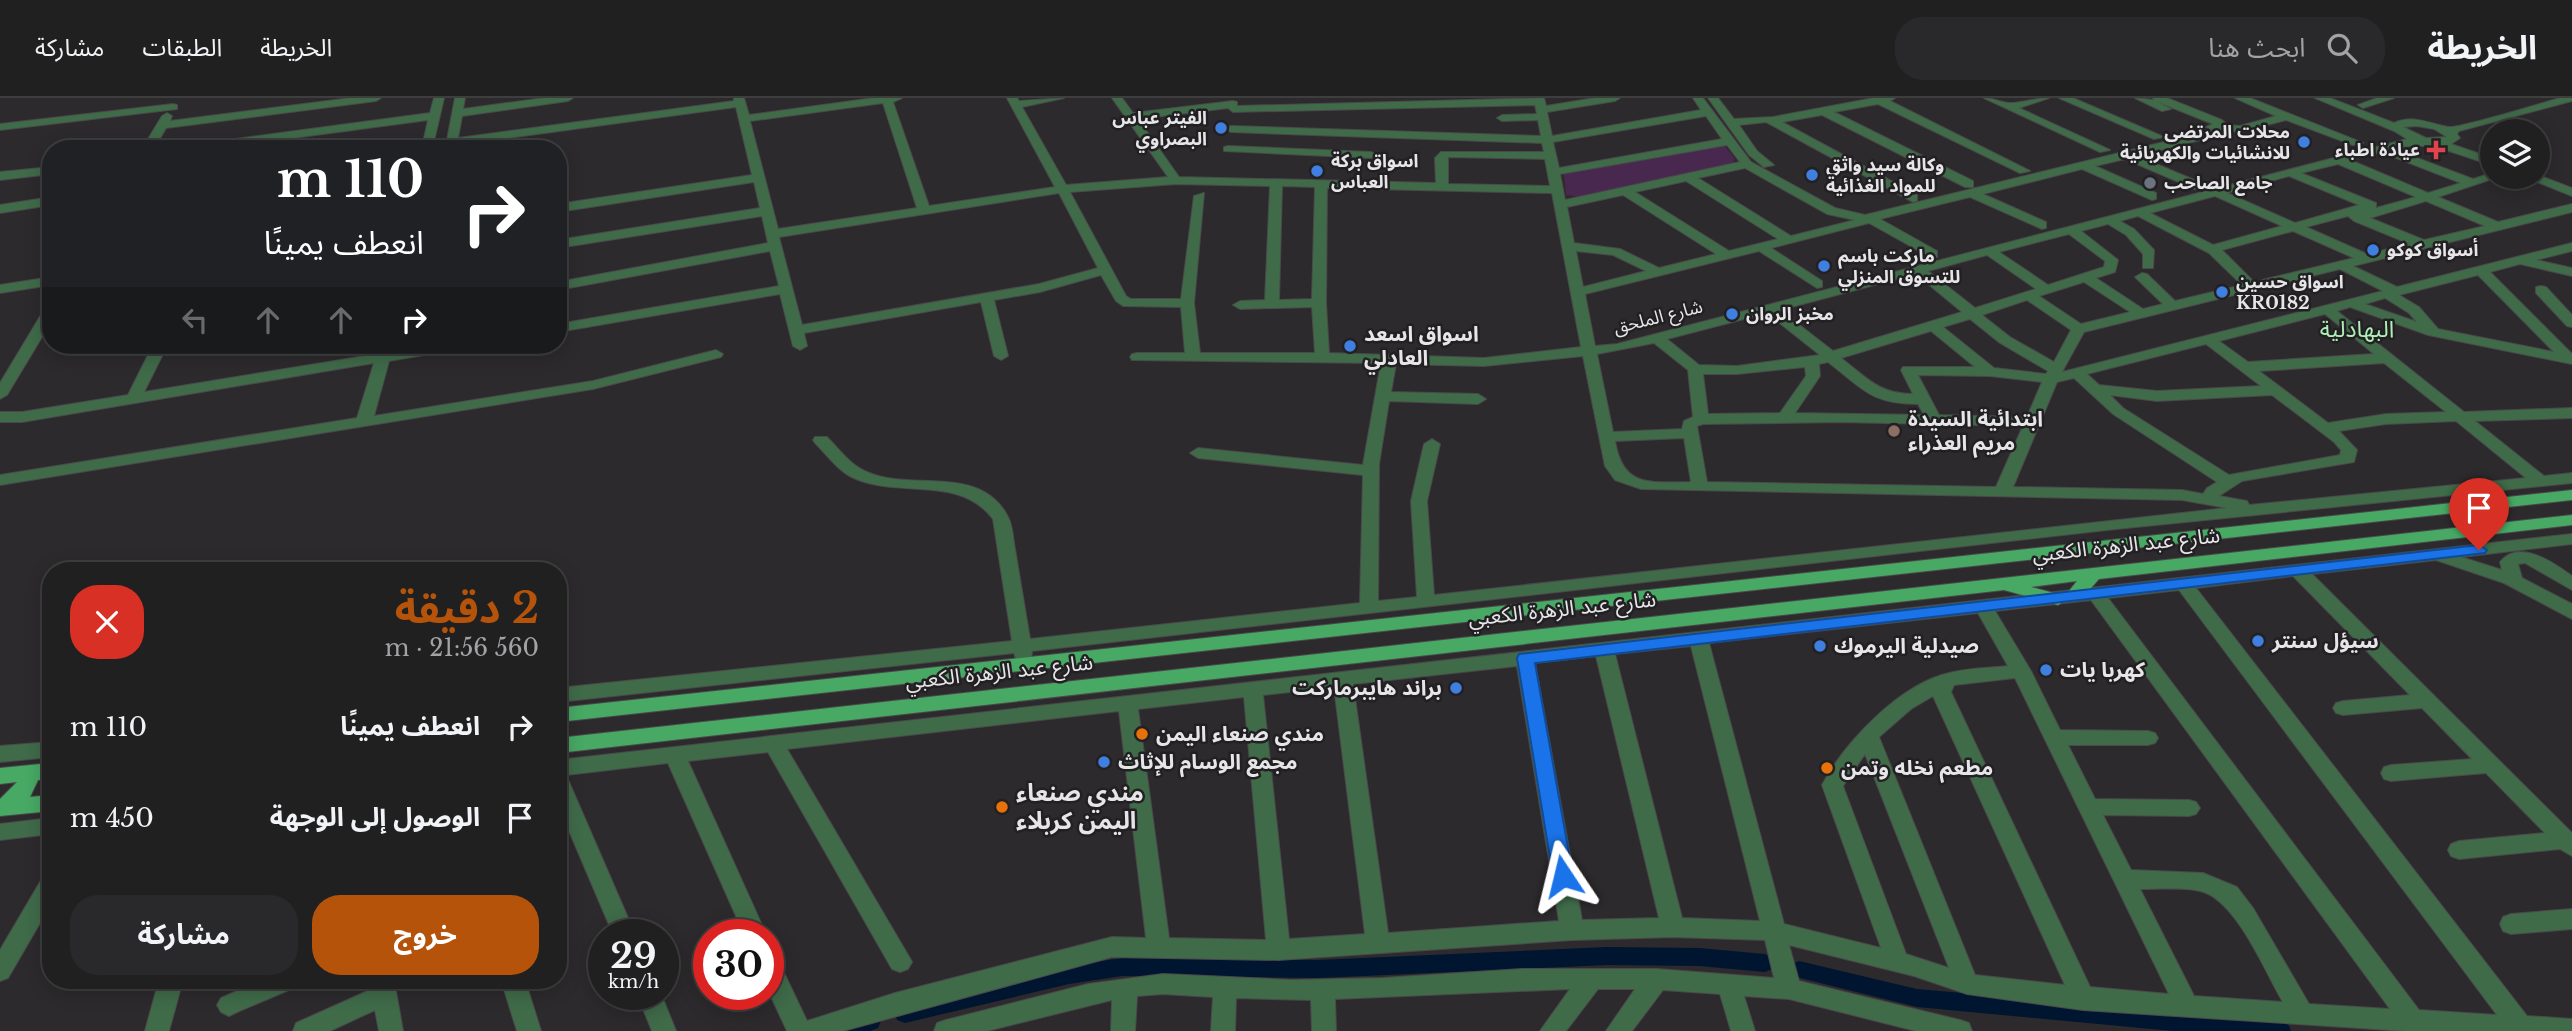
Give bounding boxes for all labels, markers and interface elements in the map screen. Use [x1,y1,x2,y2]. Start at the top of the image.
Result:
search box [1895,17,2385,80]
text: الخريطة [2427,27,2537,68]
icon: search [2323,29,2361,67]
text: ابحث هنا [2208,32,2305,64]
text: مشاركة [35,33,104,62]
text: الطبقات [142,33,222,62]
text: الخريطة [260,33,332,62]
place label: الفيتر عباس البصراوي [1112,107,1207,153]
map controls [2480,119,2550,189]
button: layers [2480,119,2550,189]
marker: الفيتر عباس البصراوي [1213,120,1229,136]
place label: محلات المرتضى للانشائيات والكهربائية [2120,121,2290,164]
marker: محلات المرتضى للانشائيات والكهربائية [2296,134,2312,150]
place label: عيادة اطباء [2335,139,2420,161]
marker: عيادة اطباء [2426,140,2446,160]
text: 110 m [277,149,424,210]
place label: اسواق بركة العباس [1331,150,1418,193]
place label: وكالة سيد واثق للمواد الغذائية [1826,154,1944,197]
marker: اسواق بركة العباس [1309,163,1325,179]
marker: وكالة سيد واثق للمواد الغذائية [1804,167,1820,183]
icon: right [448,168,539,259]
place label: جامع الصاحب [2164,172,2273,196]
marker: جامع الصاحب [2142,175,2158,191]
text: انعطف يمينًا [264,223,424,263]
place label: أسواق كوكو [2387,237,2478,261]
marker: أسواق كوكو [2365,242,2381,258]
place label: ماركت باسم للتسوق المنزلي [1838,245,1960,291]
marker: ماركت باسم للتسوق المنزلي [1816,258,1832,274]
place label: اسواق حسين KR0182 [2236,271,2344,314]
marker: اسواق حسين KR0182 [2214,284,2230,300]
street label: شارع الملحق [1611,295,1706,342]
icon: left [176,301,214,339]
icon: ahead [249,301,287,339]
icon: ahead [322,301,360,339]
icon: right [395,301,433,339]
place label: مخبز الروان [1746,303,1834,325]
marker: مخبز الروان [1724,306,1740,322]
district label: البهادلية [2320,315,2394,343]
place label: اسواق اسعد العادلي [1364,321,1479,375]
marker: اسواق اسعد العادلي [1342,338,1358,354]
place label: ابتدائية السيدة مريم العذراء [1908,406,2043,458]
marker: ابتدائية السيدة مريم العذراء [1886,423,1902,439]
pin [2449,478,2509,550]
icon: arrive [2460,489,2498,527]
street label: شارع عبد الزهرة الكعبي [2031,522,2221,571]
text: 2 دقيقة [395,582,539,634]
button: close [70,585,144,659]
street label: شارع عبد الزهرة الكعبي [1467,586,1657,635]
place label: سيؤل سنتر [2271,628,2379,654]
place label: صيدلية اليرموك [1834,633,1979,659]
marker: سيؤل سنتر [2250,633,2266,649]
text: 560 m · 21:56 [385,634,539,662]
marker: صيدلية اليرموك [1812,638,1828,654]
street label: شارع عبد الزهرة الكعبي [904,649,1094,698]
place label: كهربا يات [2060,657,2145,683]
marker: كهربا يات [2038,662,2054,678]
place label: براند هايبرماركت [1292,675,1442,701]
marker: براند هايبرماركت [1448,680,1464,696]
icon: right [501,708,539,746]
text: انعطف يمينًا [340,710,480,742]
text: 110 m [70,711,147,743]
place label: مندي صنعاء اليمن [1156,721,1324,751]
marker: مندي صنعاء اليمن [1134,726,1150,742]
place label: مجمع الوسام للإثاث [1118,749,1298,778]
marker: مجمع الوسام للإثاث [1096,754,1112,770]
place label: مطعم نخله وتمن [1841,755,1993,783]
marker: مطعم نخله وتمن [1819,760,1835,776]
place label: مندي صنعاء اليمن كربلاء [1016,778,1144,835]
icon: arrive [501,799,539,837]
marker: مندي صنعاء اليمن كربلاء [994,799,1010,815]
text: الوصول إلى الوجهة [270,801,480,833]
text: 450 m [70,802,154,834]
position arrow [1526,839,1600,913]
button: مشاركة [70,895,298,975]
button: خروج [312,895,539,975]
speed limit sign: 30 [693,919,784,1010]
text: 29 [610,934,657,977]
text: km/h [608,971,659,993]

